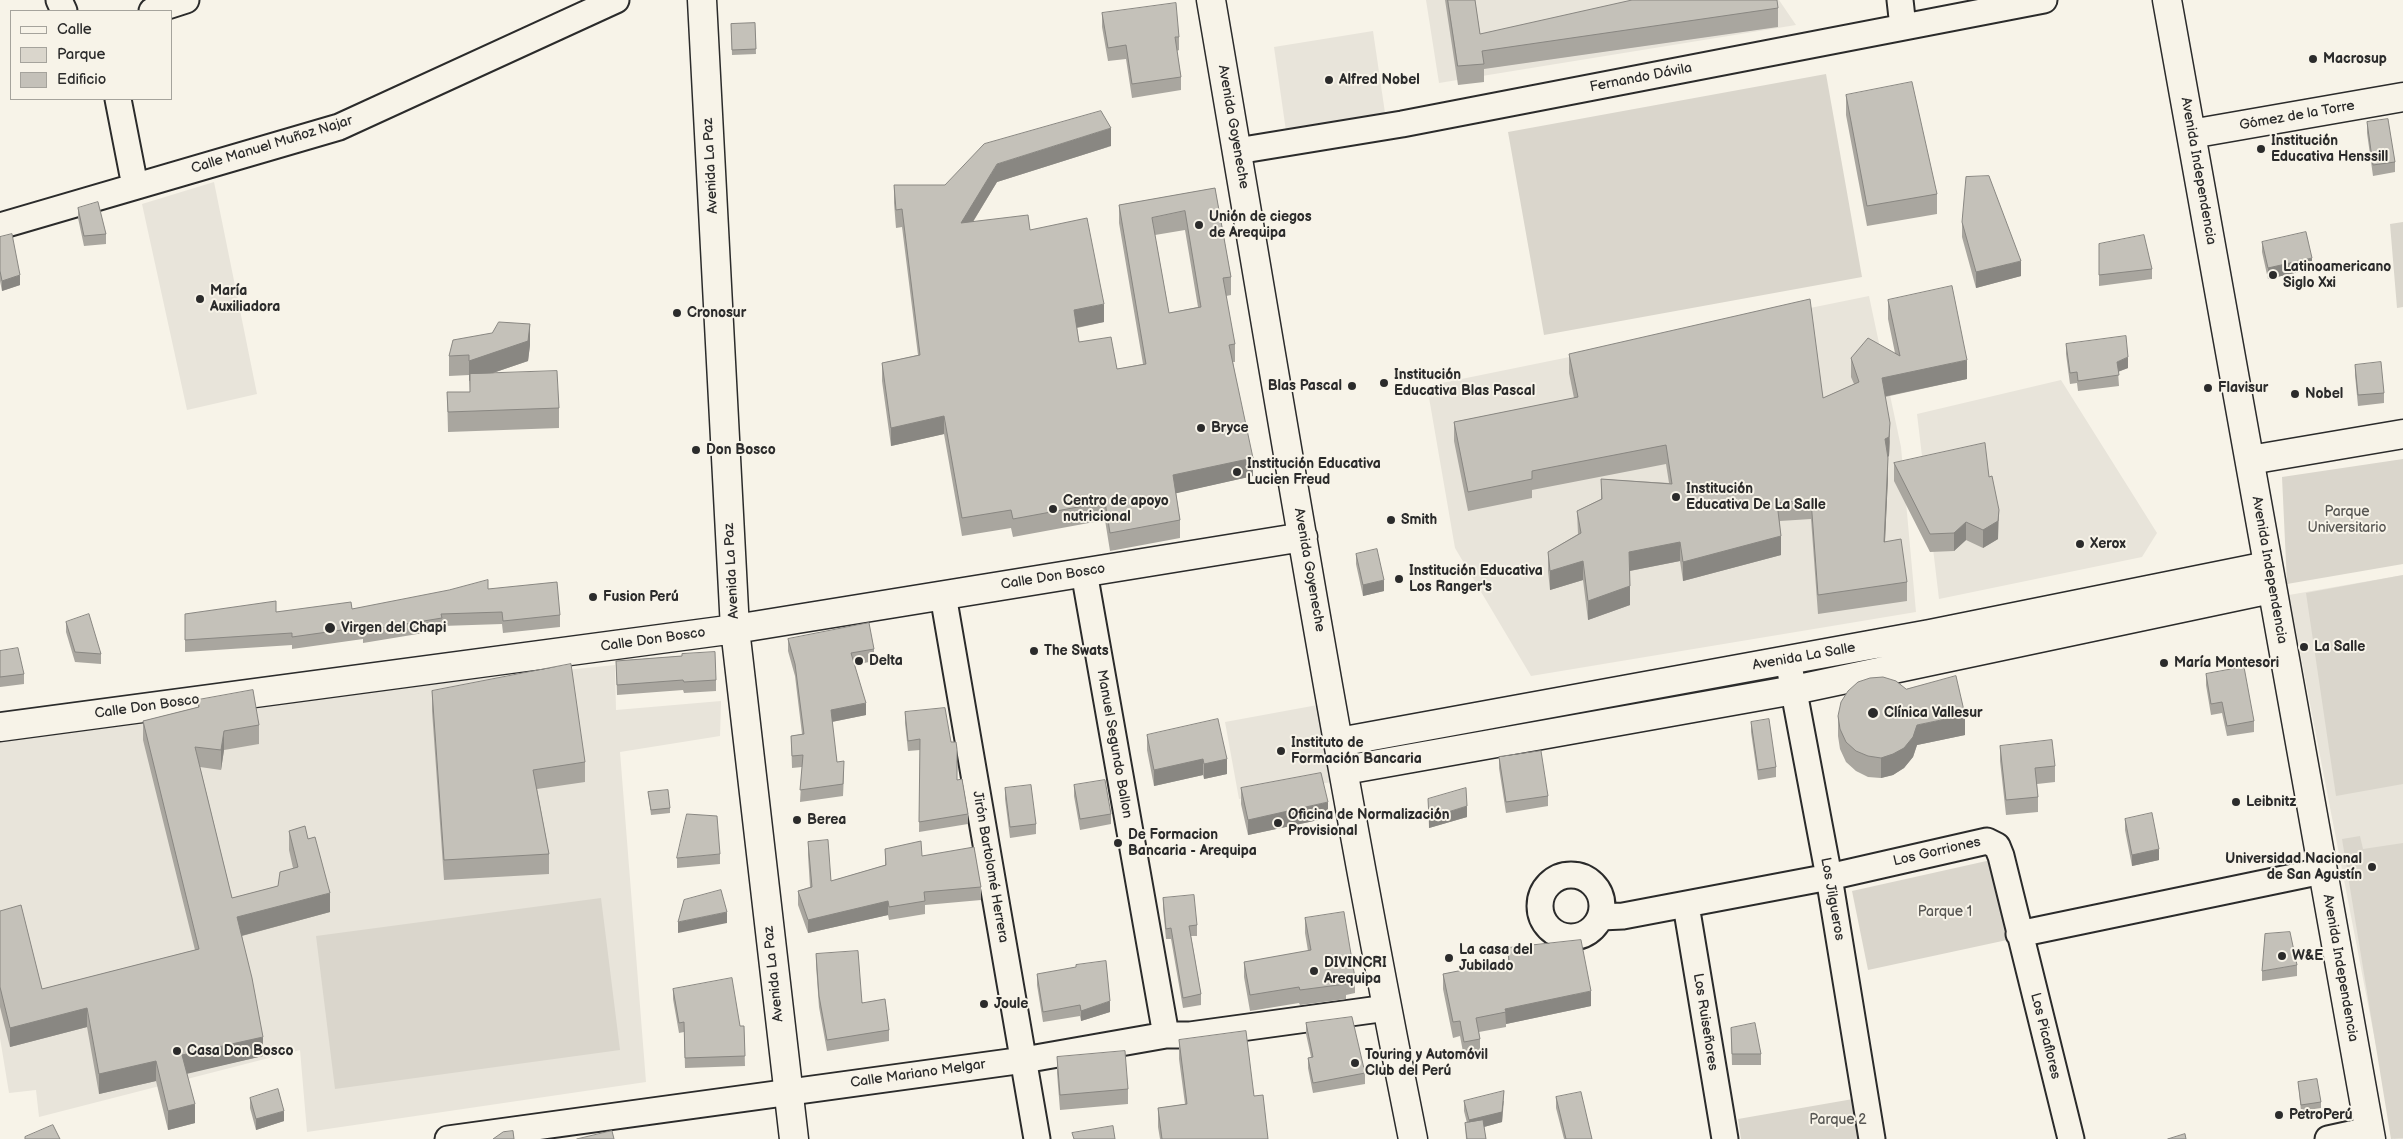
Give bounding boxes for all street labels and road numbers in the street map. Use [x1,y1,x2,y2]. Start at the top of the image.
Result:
street label: Fernando Dávila [1589,60,1693,96]
street label: Avenida Goyeneche [1214,64,1252,190]
street label: Avenida Independencia [2177,96,2219,246]
street label: Gómez de la Torre [2238,98,2356,134]
street label: Calle Manuel Muñoz Najar [189,112,355,178]
street label: Avenida La Paz [700,118,722,214]
street label: Avenida Independencia [2248,495,2290,645]
street label: Avenida Goyeneche [1290,507,1328,633]
street label: Avenida La Paz [721,523,743,619]
street label: Calle Don Bosco [1000,560,1106,594]
street label: Calle Don Bosco [600,624,706,656]
street label: Avenida La Salle [1751,640,1857,674]
street label: Manuel Segundo Ballon [1093,668,1135,820]
street label: Calle Don Bosco [94,691,200,723]
street label: Jirón Bartolomé Herrera [968,790,1012,944]
street label: Los Gorriones [1892,834,1982,870]
street label: Los Jilgueros [1816,856,1848,942]
street label: Avenida Independencia [2319,893,2361,1043]
street label: Avenida La Paz [761,925,787,1023]
street label: Los Ruiseñores [1689,972,1721,1072]
street label: Los Picaflores [2026,991,2064,1081]
street label: Calle Mariano Melgar [849,1056,987,1092]

